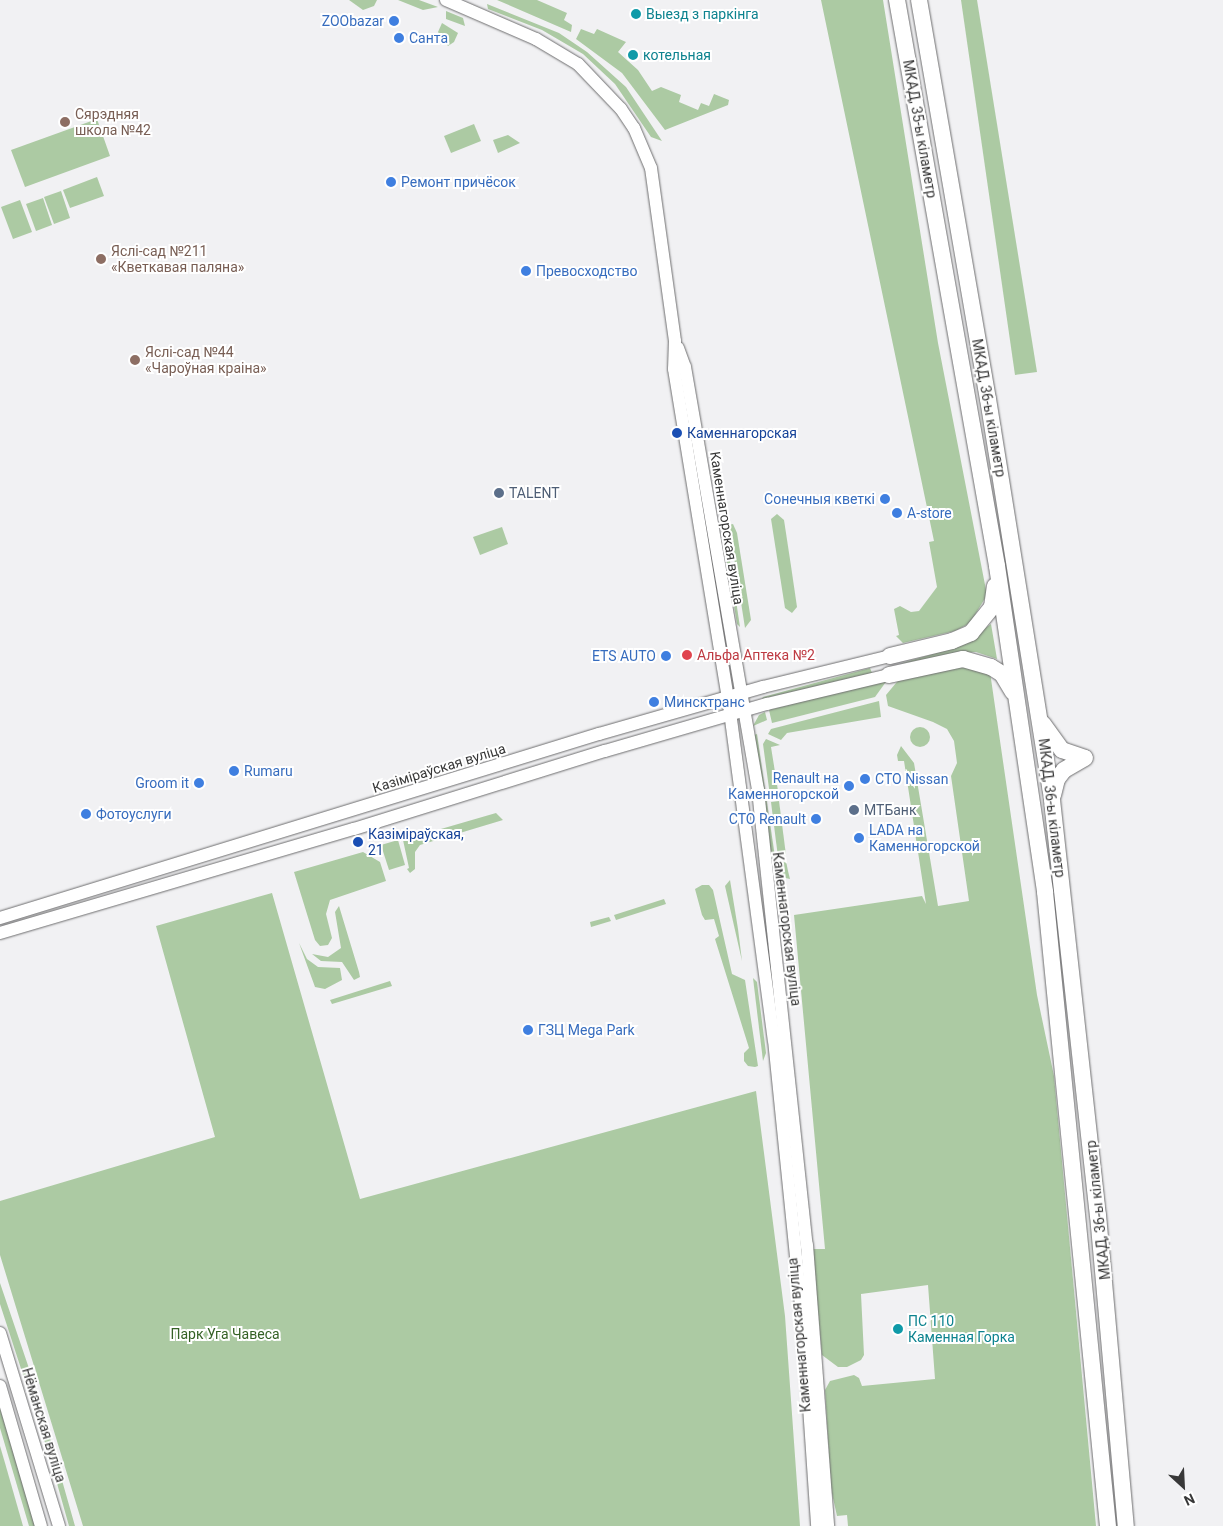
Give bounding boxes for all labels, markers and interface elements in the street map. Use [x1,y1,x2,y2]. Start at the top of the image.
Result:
place label: Выезд з паркінга [646,6,759,22]
marker: Выезд з паркінга [630,8,642,20]
place label: ZOObazar [322,13,384,29]
marker: ZOObazar [388,15,400,27]
place label: Санта [409,30,448,46]
marker: Санта [393,32,405,44]
place label: котельная [643,47,711,63]
marker: котельная [627,49,639,61]
street label: МКАД, 35-ы кіламетр [900,59,940,199]
place label: Сярэдняя школа №42 [75,106,151,138]
marker: Сярэдняя школа №42 [59,116,71,128]
place label: Ремонт причёсок [401,174,516,190]
marker: Ремонт причёсок [385,176,397,188]
place label: Яслі-сад №211 «Кветкавая паляна» [111,243,244,276]
marker: Яслі-сад №211 «Кветкавая паляна» [95,253,107,265]
place label: Превосходство [536,263,637,279]
marker: Превосходство [520,265,532,277]
street label: МКАД, 36-ы кіламетр [969,338,1009,478]
place label: Яслі-сад №44 «Чароўная краіна» [145,344,267,377]
marker: Яслі-сад №44 «Чароўная краіна» [129,354,141,366]
place label: Каменнагорская [687,425,797,441]
marker: Каменнагорская [671,427,683,439]
street label: Каменнагорская вуліца [707,450,747,606]
place label: TALENT [509,485,560,501]
marker: TALENT [493,487,505,499]
place label: Сонечныя кветкі [764,491,875,507]
marker: Сонечныя кветкі [879,493,891,505]
place label: А-store [907,505,952,521]
marker: А-store [891,507,903,519]
place label: Альфа Аптека №2 [697,647,815,663]
place label: ETS AUTO [592,648,656,664]
marker: Альфа Аптека №2 [681,649,693,661]
marker: ETS AUTO [660,650,672,662]
place label: Минсктранс [664,694,745,710]
marker: Минсктранс [648,696,660,708]
street label: МКАД, 36-ы кіламетр [1035,737,1069,879]
street label: Казіміраўская вуліца [370,740,508,796]
place label: Rumaru [244,763,293,779]
marker: Rumaru [228,765,240,777]
place label: Renault на Каменногорской [728,770,839,802]
place label: СТО Nissan [875,771,948,787]
marker: СТО Nissan [859,773,871,785]
place label: Groom it [135,775,189,791]
marker: Groom it [193,777,205,789]
marker: Renault на Каменногорской [843,780,855,792]
place label: МТБанк [864,802,916,818]
marker: МТБанк [848,804,860,816]
place label: Фотоуслуги [96,806,172,822]
marker: Фотоуслуги [80,808,92,820]
place label: СТО Renault [729,811,806,827]
marker: СТО Renault [810,813,822,825]
place label: LADA на Каменногорской [869,822,980,854]
place label: Казіміраўская, 21 [368,826,464,859]
marker: LADA на Каменногорской [853,832,865,844]
marker: Казіміраўская, 21 [352,836,364,848]
street label: Каменнагорская вуліца [769,851,805,1007]
place label: ГЗЦ Mega Park [538,1022,635,1038]
marker: ГЗЦ Mega Park [522,1024,534,1036]
street label: МКАД, 36-ы кіламетр [1082,1139,1114,1281]
street label: Каменнагорская вуліца [784,1257,814,1413]
place label: ПС 110 Каменная Горка [908,1313,1015,1345]
marker: ПС 110 Каменная Горка [892,1323,904,1335]
park label: Парк Уга Чавеса [170,1326,280,1342]
street label: Нёманская вуліца [19,1366,69,1484]
north arrow [1158,1461,1208,1511]
text: N [1181,1490,1197,1509]

